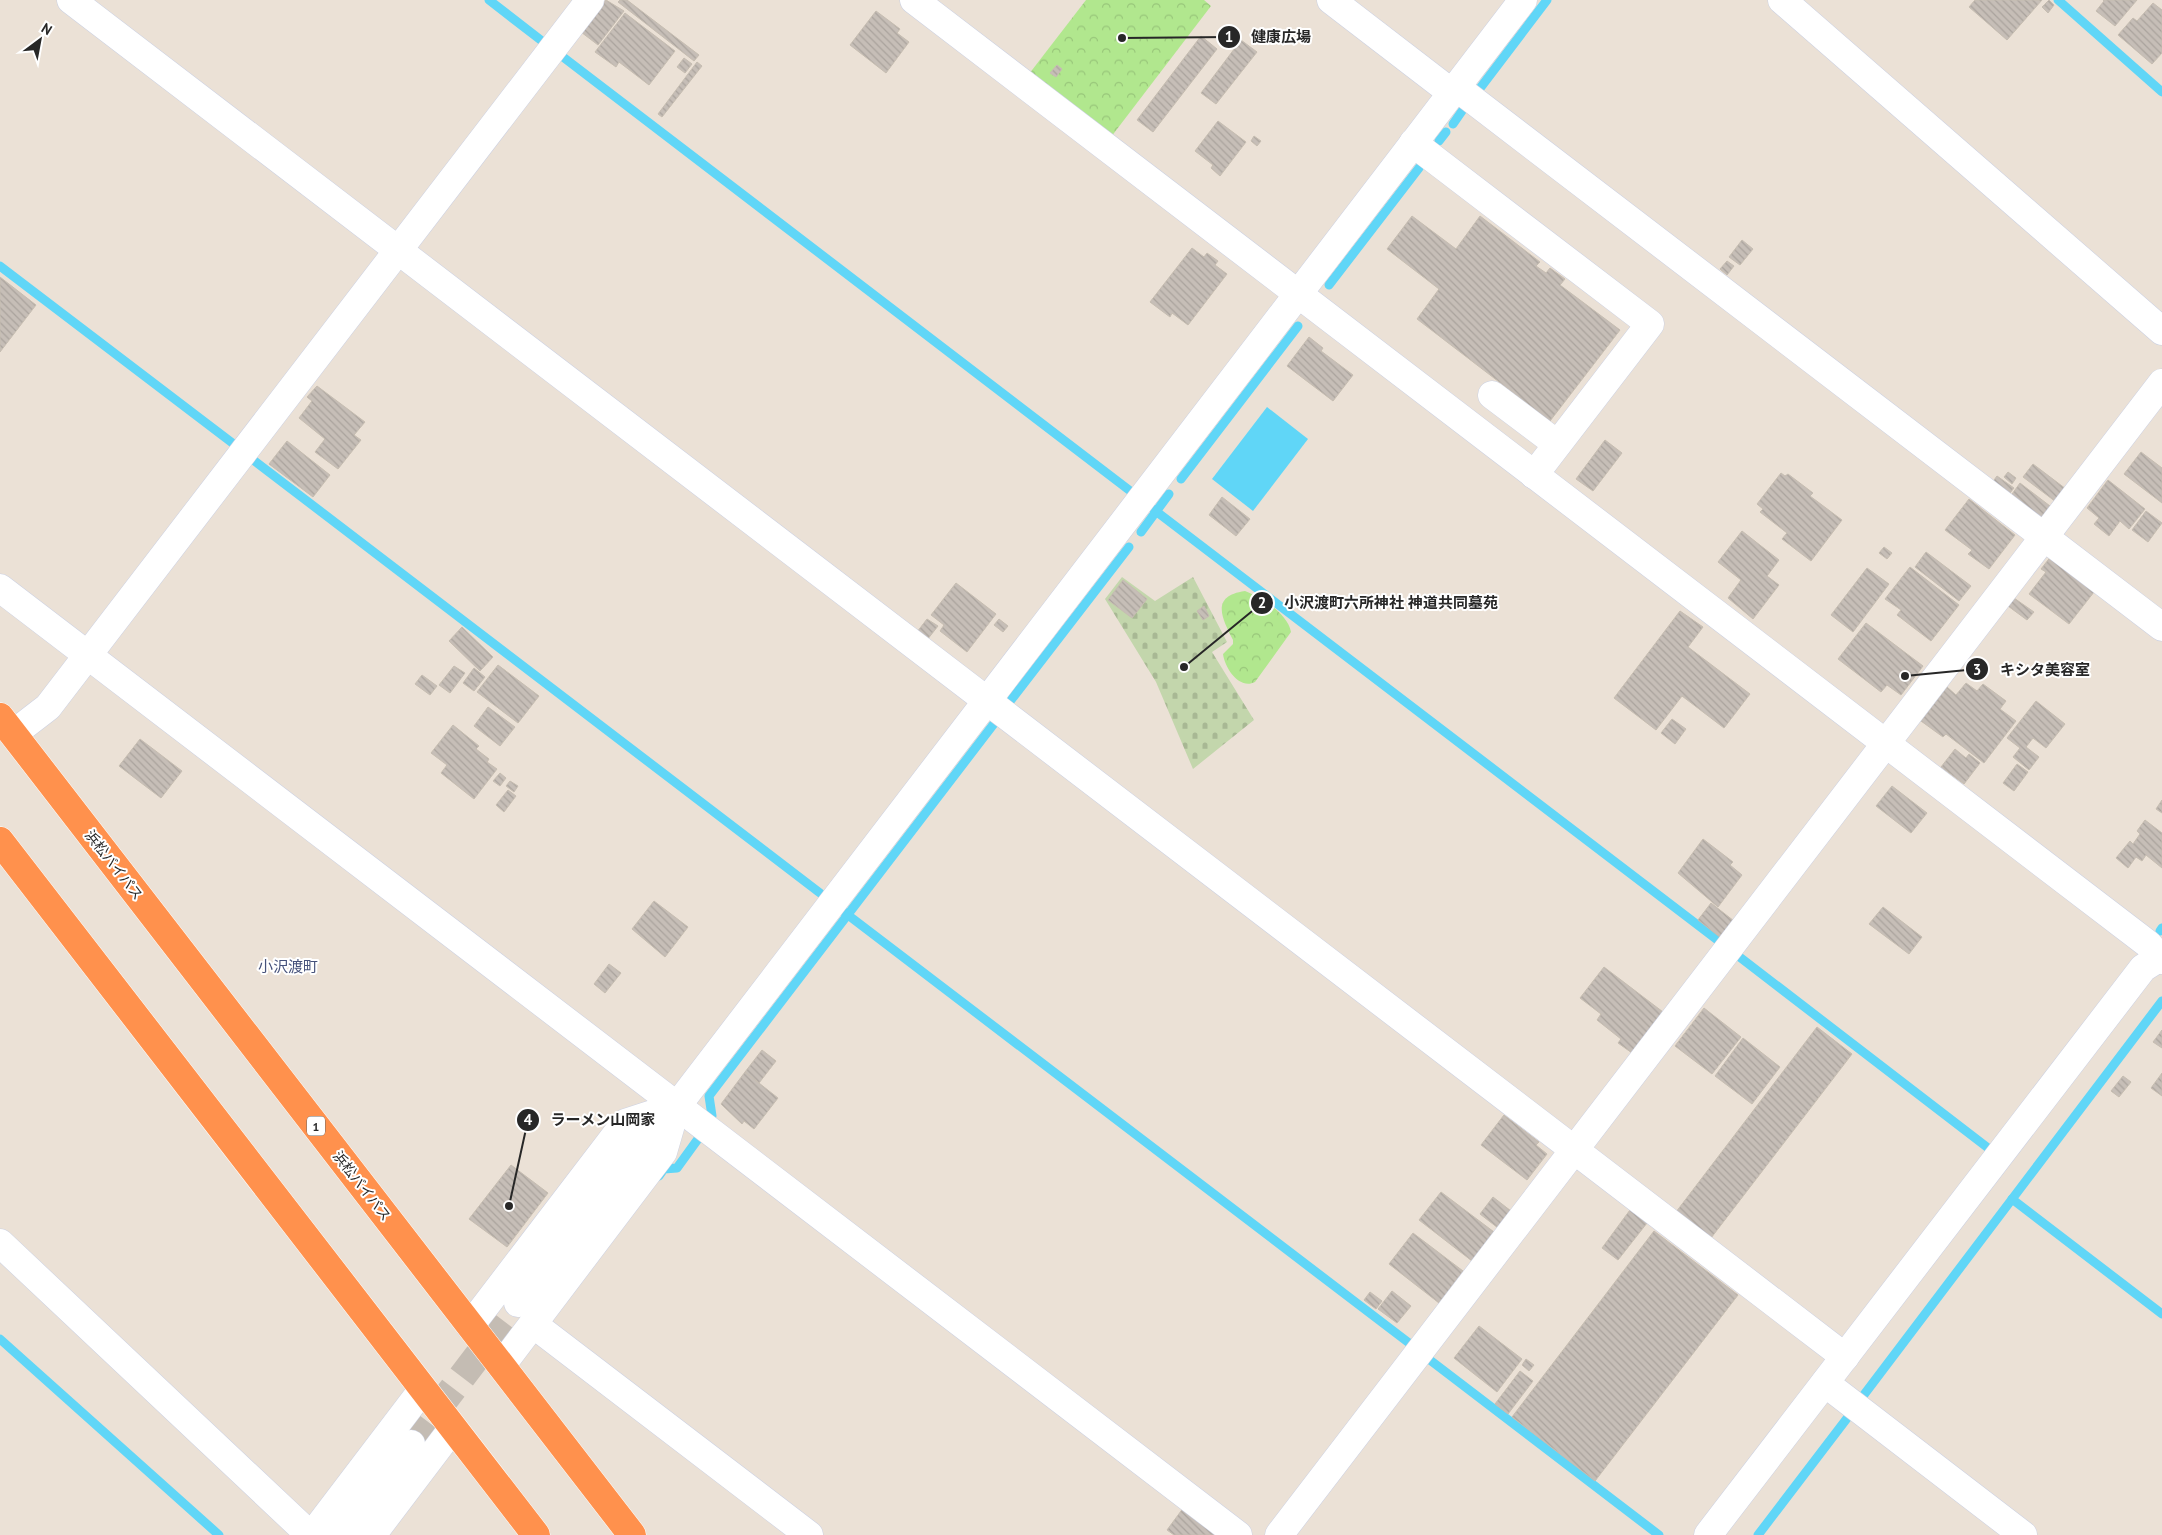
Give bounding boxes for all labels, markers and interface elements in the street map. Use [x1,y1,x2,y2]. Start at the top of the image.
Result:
north arrow [15,15,65,65]
text: N [38,19,56,39]
callout: 健康広場 [1216,22,1321,52]
text: 1 [1225,27,1233,46]
text: 健康広場 [1251,27,1311,46]
callout: 小沢渡町六所神社 神道共同墓苑 [1249,588,1508,618]
text: 2 [1258,593,1266,612]
text: 小沢渡町六所神社 神道共同墓苑 [1284,593,1498,612]
callout: キシタ美容室 [1965,654,2100,684]
text: 3 [1973,660,1981,679]
text: キシタ美容室 [2000,660,2090,679]
street label: 浜松バイパス [81,826,147,904]
district label: 小沢渡町 [258,957,318,976]
callout: ラーメン山岡家 [515,1105,665,1135]
text: 4 [524,1110,533,1129]
text: ラーメン山岡家 [551,1110,655,1129]
road number: 1 [307,1116,325,1136]
street label: 浜松バイパス [329,1147,395,1225]

